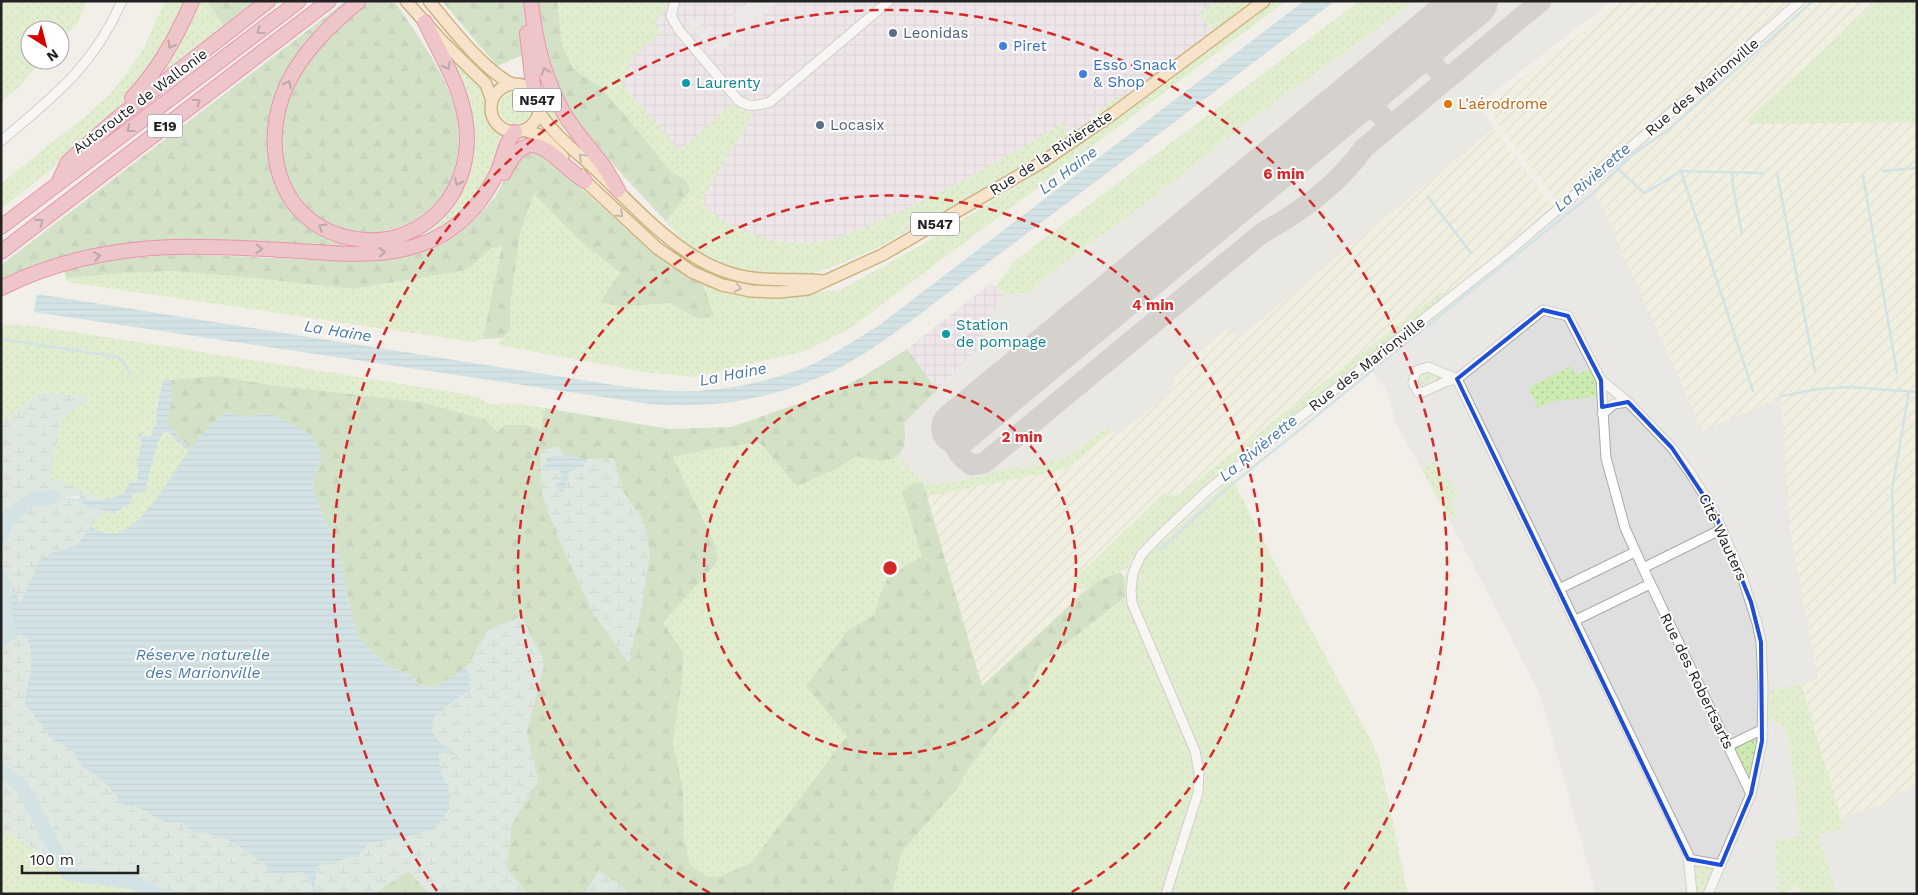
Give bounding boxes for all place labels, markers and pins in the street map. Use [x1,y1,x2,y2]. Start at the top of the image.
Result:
place label: Leonidas [903,24,969,42]
marker: Leonidas [887,27,899,39]
place label: Piret [1013,37,1047,55]
marker: Piret [997,40,1009,52]
place label: Esso Snack & Shop [1093,56,1177,91]
marker: Esso Snack & Shop [1077,68,1089,80]
place label: Laurenty [696,74,761,92]
marker: Laurenty [680,77,692,89]
place label: L'aérodrome [1458,95,1548,113]
marker: L'aérodrome [1442,98,1454,110]
place label: Locasix [830,116,885,134]
marker: Locasix [814,119,826,131]
place label: Station de pompage [956,316,1046,351]
marker: Station de pompage [940,328,952,340]
centre of rings [881,559,899,577]

